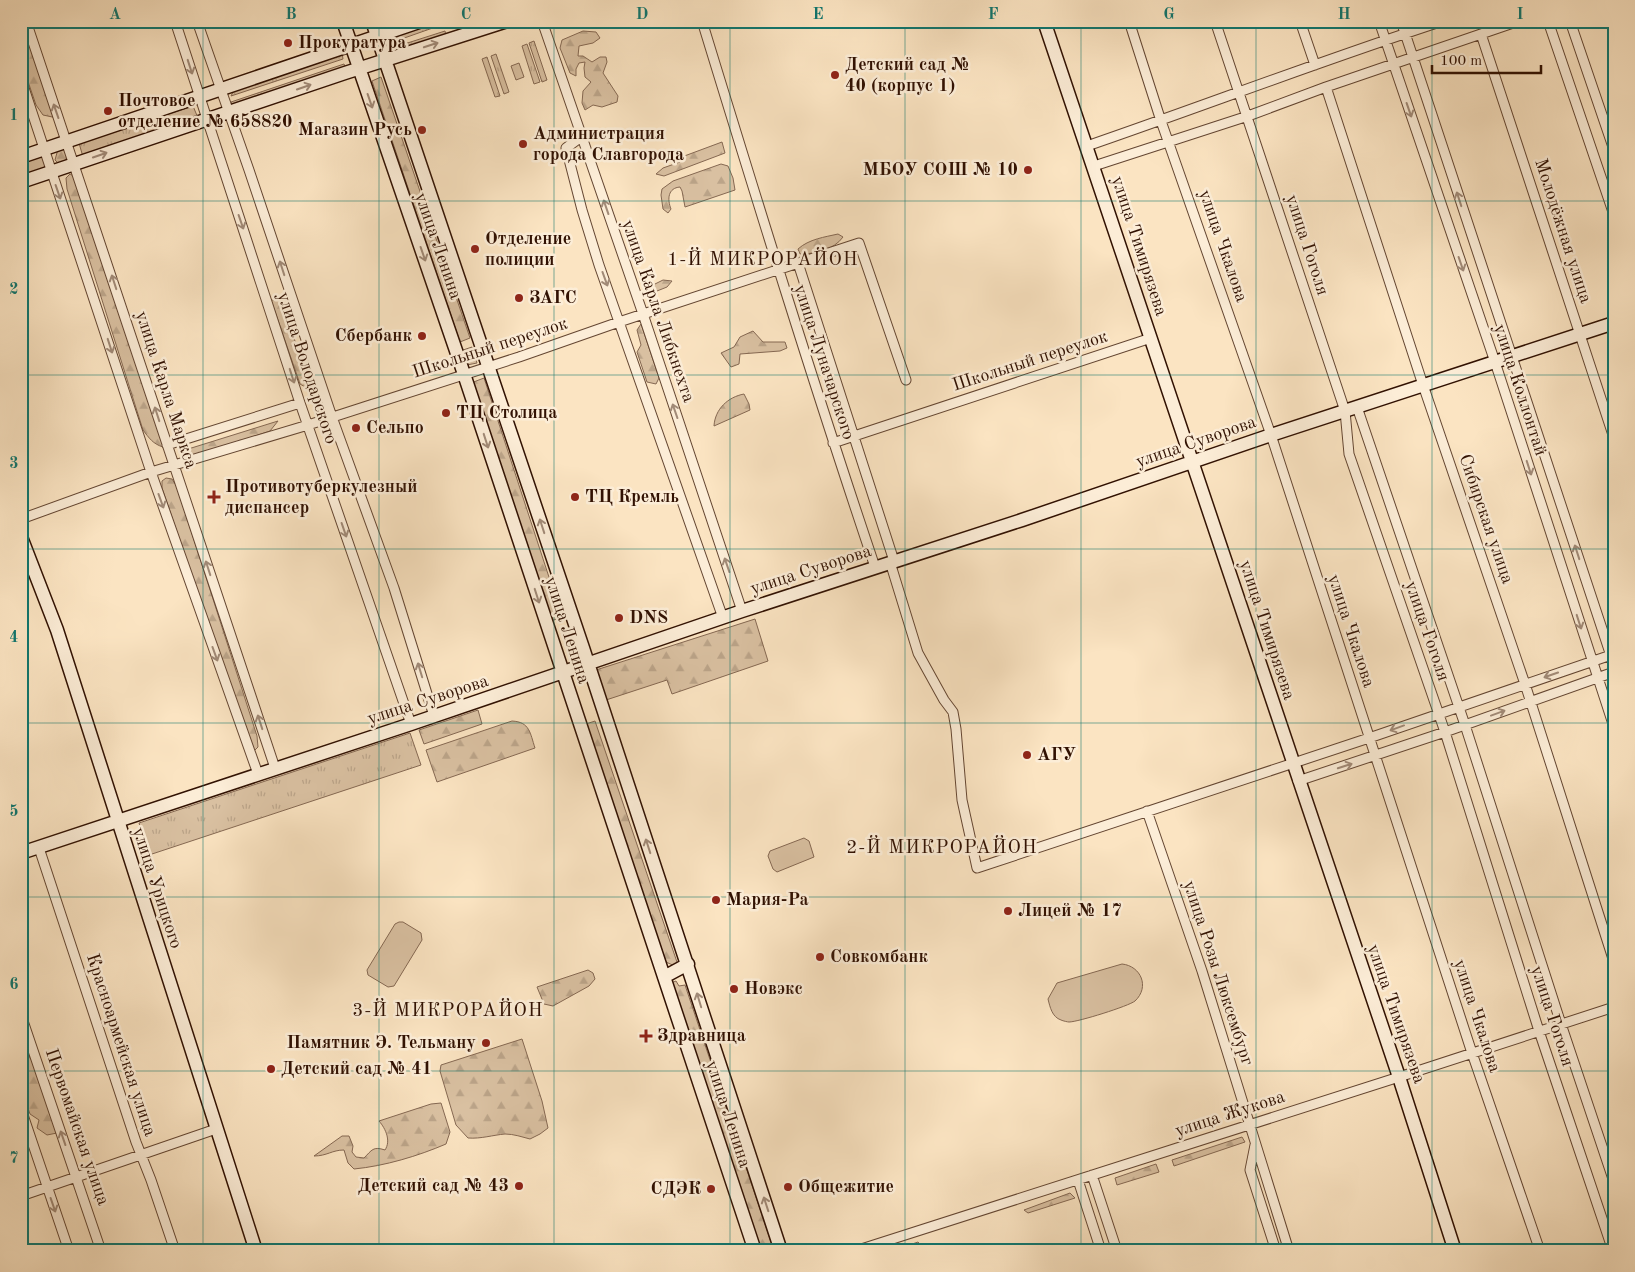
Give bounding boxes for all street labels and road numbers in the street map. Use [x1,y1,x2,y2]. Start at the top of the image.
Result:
street label: Молодёжная улица [1531,157,1595,306]
street label: улица Тимирязева [1108,174,1170,318]
street label: улица Чкалова [1195,187,1251,305]
street label: улица Ленина [411,190,465,302]
street label: улица Гоголя [1282,192,1332,298]
street label: улица Карла Либкнехта [618,217,698,405]
street label: улица Луначарского [790,282,858,442]
street label: улица Володарского [274,290,340,446]
street label: улица Карла Маркса [132,309,200,471]
street label: Школьный переулок [410,314,570,382]
street label: улица Коллонтай [1490,322,1550,458]
street label: Школьный переулок [950,327,1110,395]
street label: улица Суворова [1133,413,1259,471]
street label: Сибирская улица [1455,452,1517,586]
street label: улица Суворова [748,542,874,598]
street label: улица Тимирязева [1236,558,1298,702]
street label: улица Чкалова [1324,572,1378,690]
street label: улица Ленина [541,574,593,686]
street label: улица Гоголя [1401,579,1453,683]
street label: улица Суворова [365,672,491,728]
street label: улица Урицкого [129,825,185,951]
street label: улица Розы Люксембург [1180,878,1256,1068]
street label: улица Тимирязева [1364,942,1428,1086]
street label: Красноармейская улица [83,952,159,1139]
street label: улица Чкалова [1450,957,1504,1075]
street label: улица Гоголя [1527,963,1577,1069]
street label: Первомайская улица [42,1046,112,1208]
street label: улица Ленина [702,1058,754,1170]
street label: улица Жукова [1173,1088,1287,1140]

